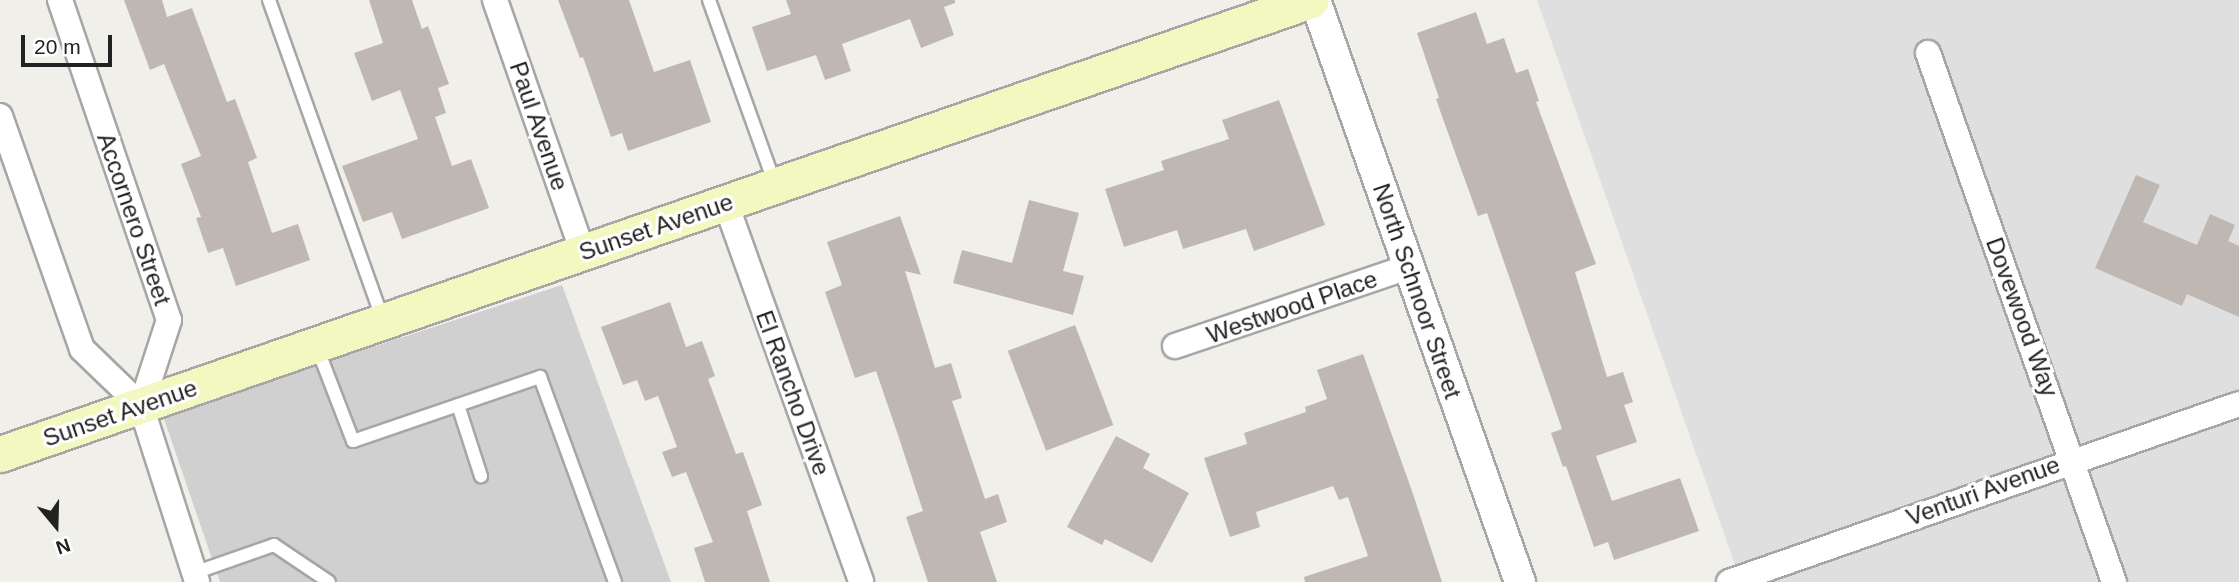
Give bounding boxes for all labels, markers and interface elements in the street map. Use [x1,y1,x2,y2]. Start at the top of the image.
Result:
scale bar [24,21,116,65]
text: 20 m [34,35,81,58]
street label: Paul Avenue [503,57,575,195]
street label: Accornero Street [91,129,177,309]
street label: North Schnoor Street [1367,180,1467,402]
street label: Sunset Avenue [575,187,737,267]
street label: Dovewood Way [1980,234,2064,400]
street label: Westwood Place [1203,264,1381,350]
street label: El Rancho Drive [750,307,836,479]
street label: Sunset Avenue [39,373,201,453]
street label: Venturi Avenue [1902,450,2064,532]
north arrow [21,491,91,561]
text: N [53,534,73,558]

